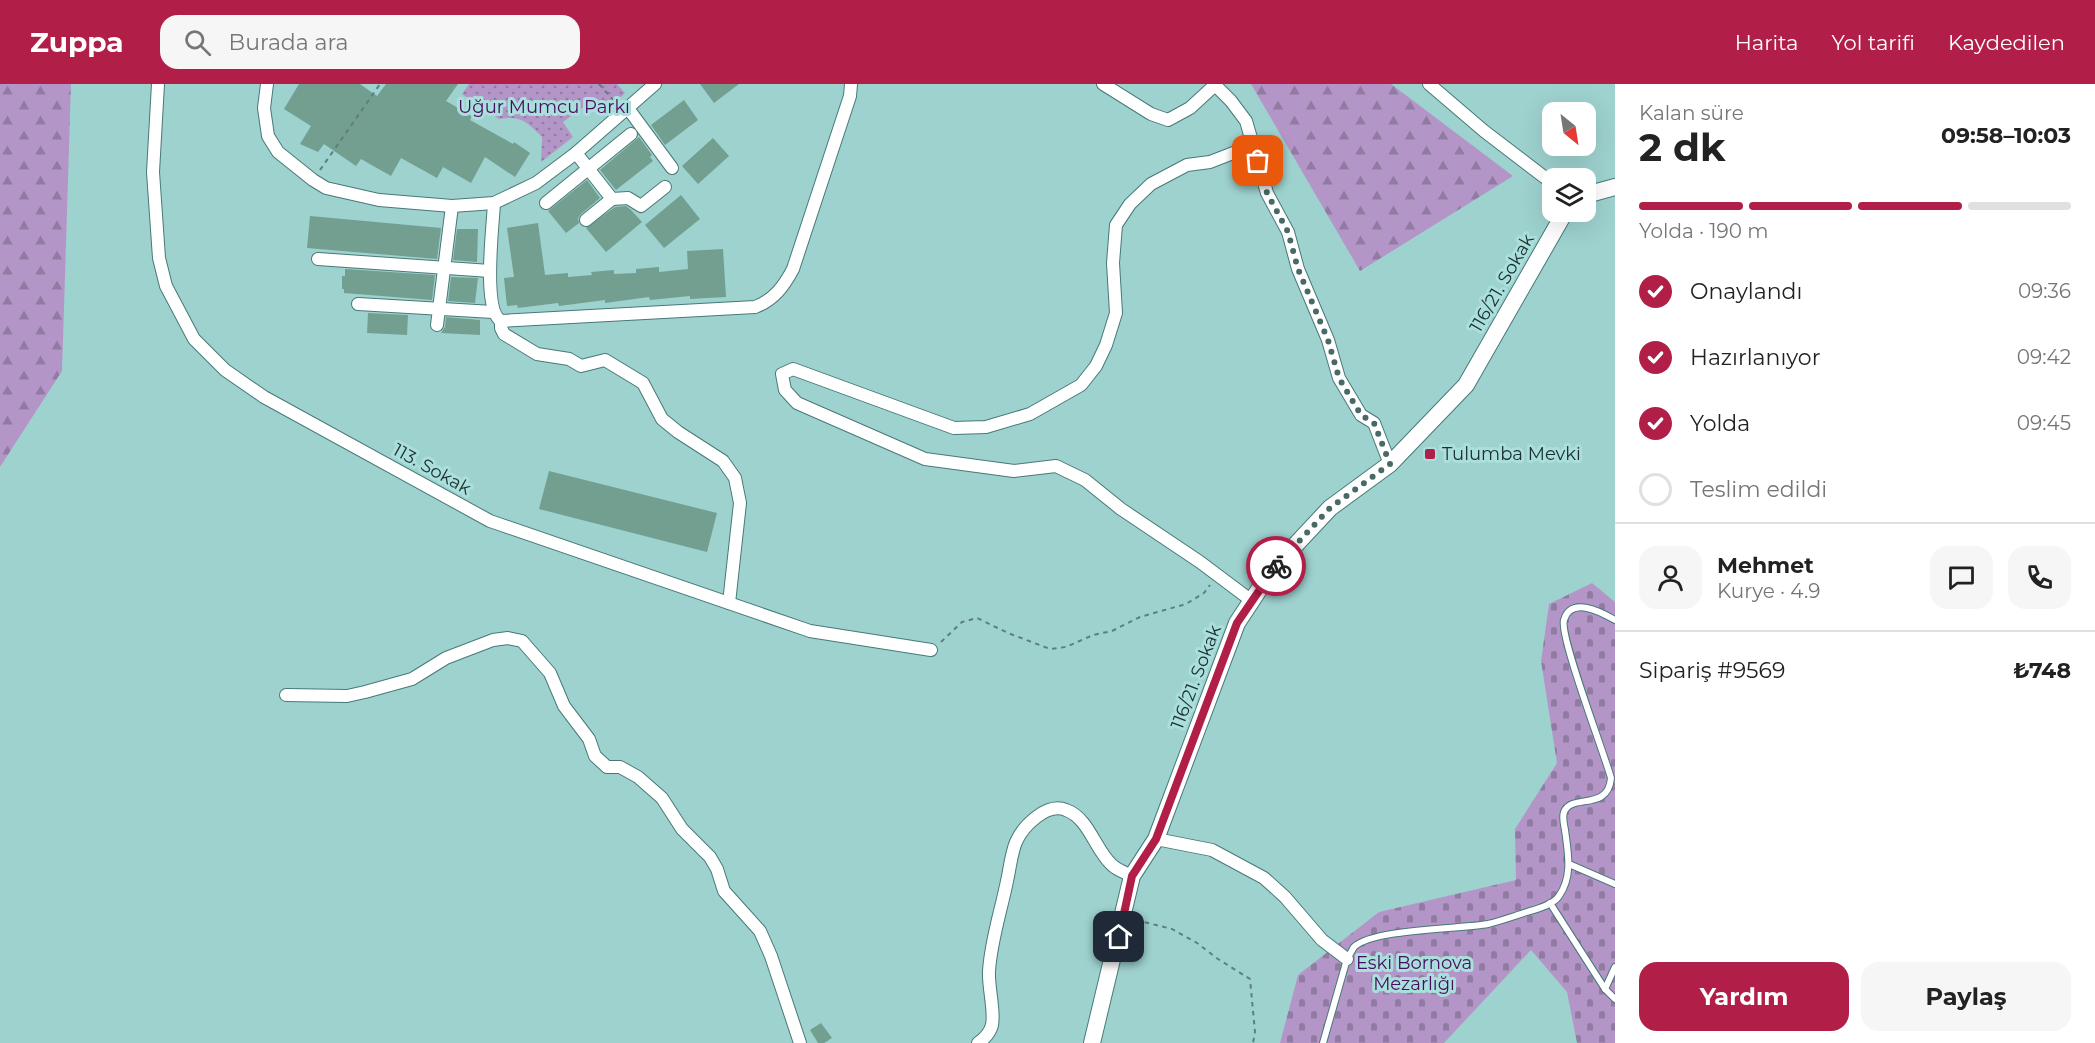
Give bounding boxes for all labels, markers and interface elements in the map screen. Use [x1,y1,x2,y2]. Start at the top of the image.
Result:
search box [160,15,580,69]
text: Zuppa [30,25,124,59]
icon: search [181,26,214,59]
text: Burada ara [229,29,348,56]
text: Harita [1735,30,1798,55]
text: Yol tarifi [1831,30,1915,55]
text: Kaydedilen [1948,30,2065,55]
park label: Uğur Mumcu Parkı [458,96,630,118]
text: Kalan süre [1639,101,1744,125]
north arrow [1542,102,1596,156]
map controls [1542,102,1596,222]
text: 09:58–10:03 [1941,122,2071,149]
text: 2 dk [1639,123,1726,171]
pin [1232,135,1283,186]
icon: bag [1241,144,1274,177]
button: layers [1542,168,1596,222]
text: Yolda · 190 m [1639,219,1768,243]
street label: 116/21. Sokak [1465,230,1539,336]
icon: check [1639,275,1672,308]
text: Onaylandı [1690,278,1802,305]
text: 09:36 [2018,279,2071,303]
icon: check [1639,341,1672,374]
text: Hazırlanıyor [1690,344,1820,371]
text: 09:42 [2017,345,2071,369]
icon: check [1639,407,1672,440]
text: Yolda [1690,410,1750,437]
text: 09:45 [2017,411,2071,435]
street label: 113. Sokak [389,439,475,500]
place label: Tulumba Mevki [1442,443,1581,465]
marker: Tulumba Mevki [1423,447,1437,461]
text: Teslim edildi [1690,476,1827,503]
courier [1246,536,1306,596]
button: person [1639,546,1702,609]
button: chat [1930,546,1993,609]
button: phone [2008,546,2071,609]
icon: bike [1260,550,1293,583]
text: Mehmet [1717,552,1814,579]
text: Kurye · 4.9 [1717,579,1820,603]
street label: 116/21. Sokak [1166,622,1226,732]
text: Sipariş #9569 [1639,657,1785,684]
text: ₺748 [2013,657,2071,684]
pin [1093,911,1144,962]
icon: home [1102,920,1135,953]
park label: Eski Bornova Mezarlığı [1356,952,1472,995]
button: Yardım [1639,962,1849,1031]
button: Paylaş [1861,962,2071,1031]

